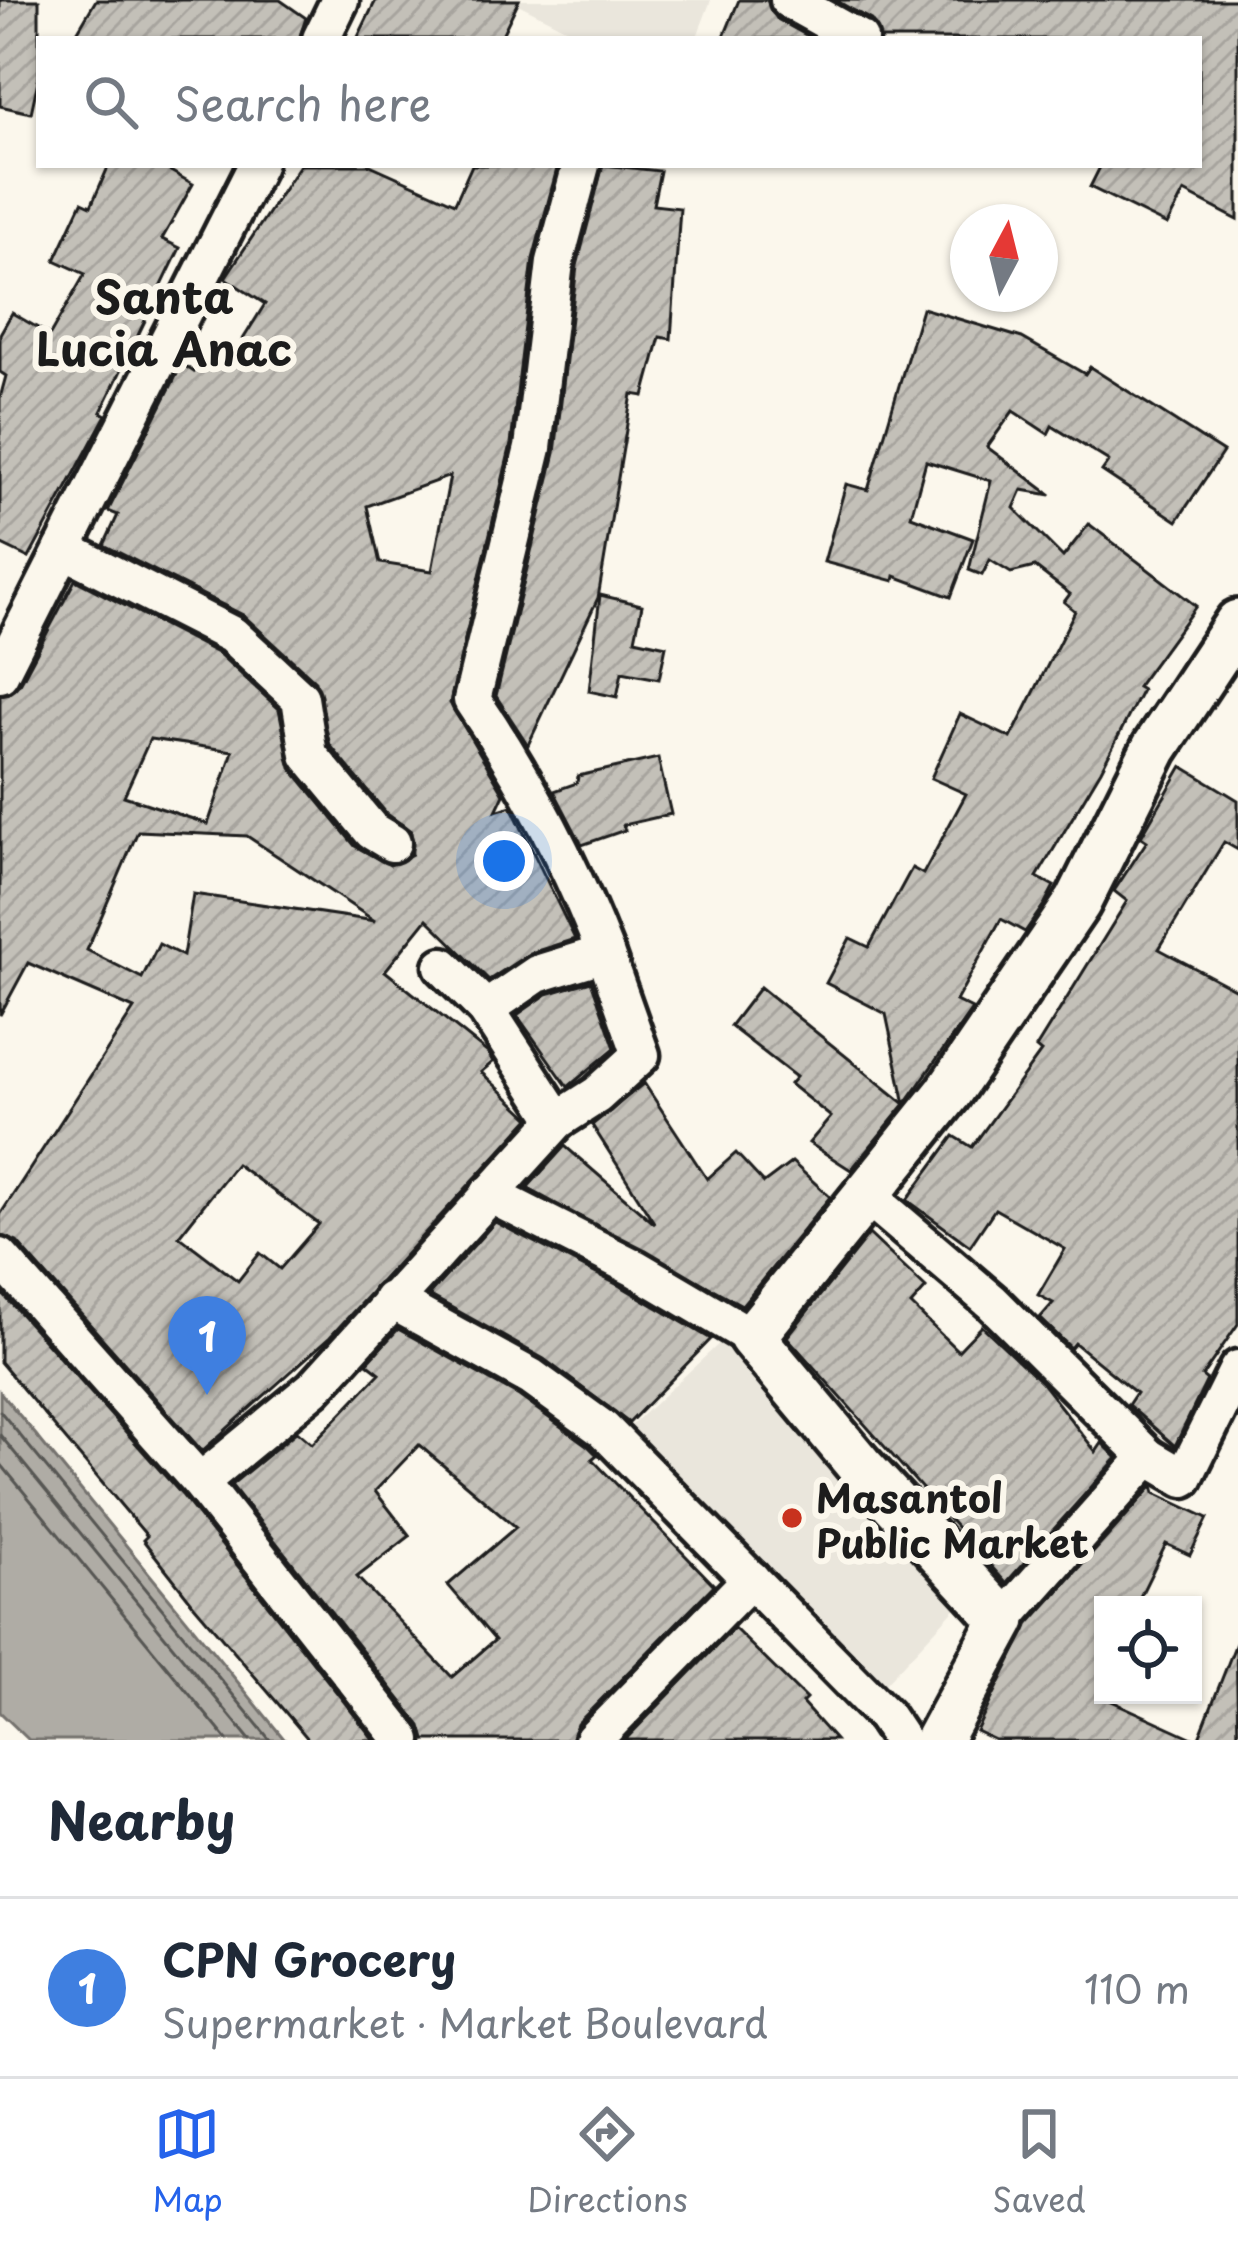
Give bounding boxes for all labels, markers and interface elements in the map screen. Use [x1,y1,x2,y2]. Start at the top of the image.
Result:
search box [36,36,1202,168]
text: Search here [174,68,431,136]
icon: search [78,69,144,135]
north arrow [950,204,1058,312]
district label: Santa Lucia Anac [36,261,292,381]
your location [474,831,534,891]
pin: 1 [168,1296,246,1395]
place label: Masantol Public Market [816,1467,1089,1571]
marker: Masantol Public Market [779,1505,805,1531]
map controls [1094,1596,1202,1704]
button: locate [1094,1596,1202,1704]
text: Nearby [48,1780,235,1857]
text: CPN Grocery [162,1924,456,1992]
text: 1 [78,1958,96,2017]
text: 110 m [1084,1958,1190,2017]
text: Supermarket · Market Boulevard [162,1992,768,2051]
tab: Map [152,2101,223,2223]
tab: Directions [527,2101,688,2223]
tab: Saved [992,2101,1086,2223]

